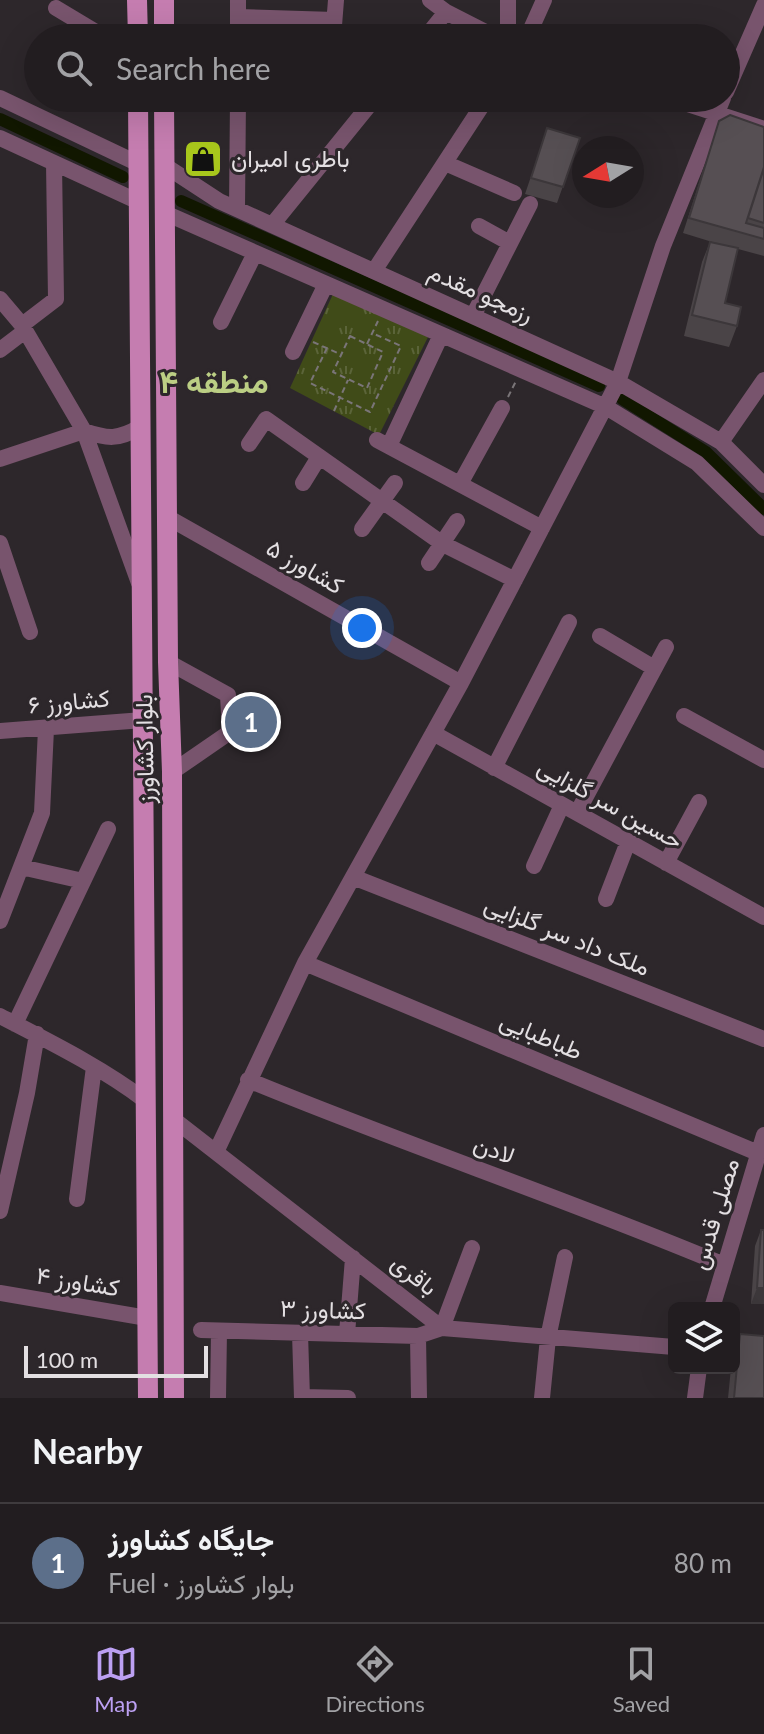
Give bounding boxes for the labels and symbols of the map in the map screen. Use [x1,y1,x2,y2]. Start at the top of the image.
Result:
north arrow [572,136,644,208]
shop icon: باطری امیران [182,138,224,180]
place label: باطری امیران [231,143,350,174]
street label: رزمجو مقدم [423,256,539,330]
district label: منطقه ۴ [159,361,269,400]
street label: کشاورز ۵ [261,532,349,601]
your location [342,608,382,648]
street label: کشاورز ۶ [27,682,111,721]
pin: 1 [225,692,277,752]
street label: بلوار کشاورز [128,694,161,805]
street label: حسین سر گلزایی [532,751,688,856]
street label: ملک داد سر گلزایی [480,888,655,983]
street label: طباطبایی [496,1004,587,1066]
street label: لادن [470,1128,519,1169]
street label: مصلی قدس [683,1154,745,1273]
street label: باقری [385,1247,444,1302]
street label: کشاورز ۴ [34,1260,122,1303]
street label: کشاورز ۳ [280,1293,366,1326]
scale bar [24,1342,208,1378]

